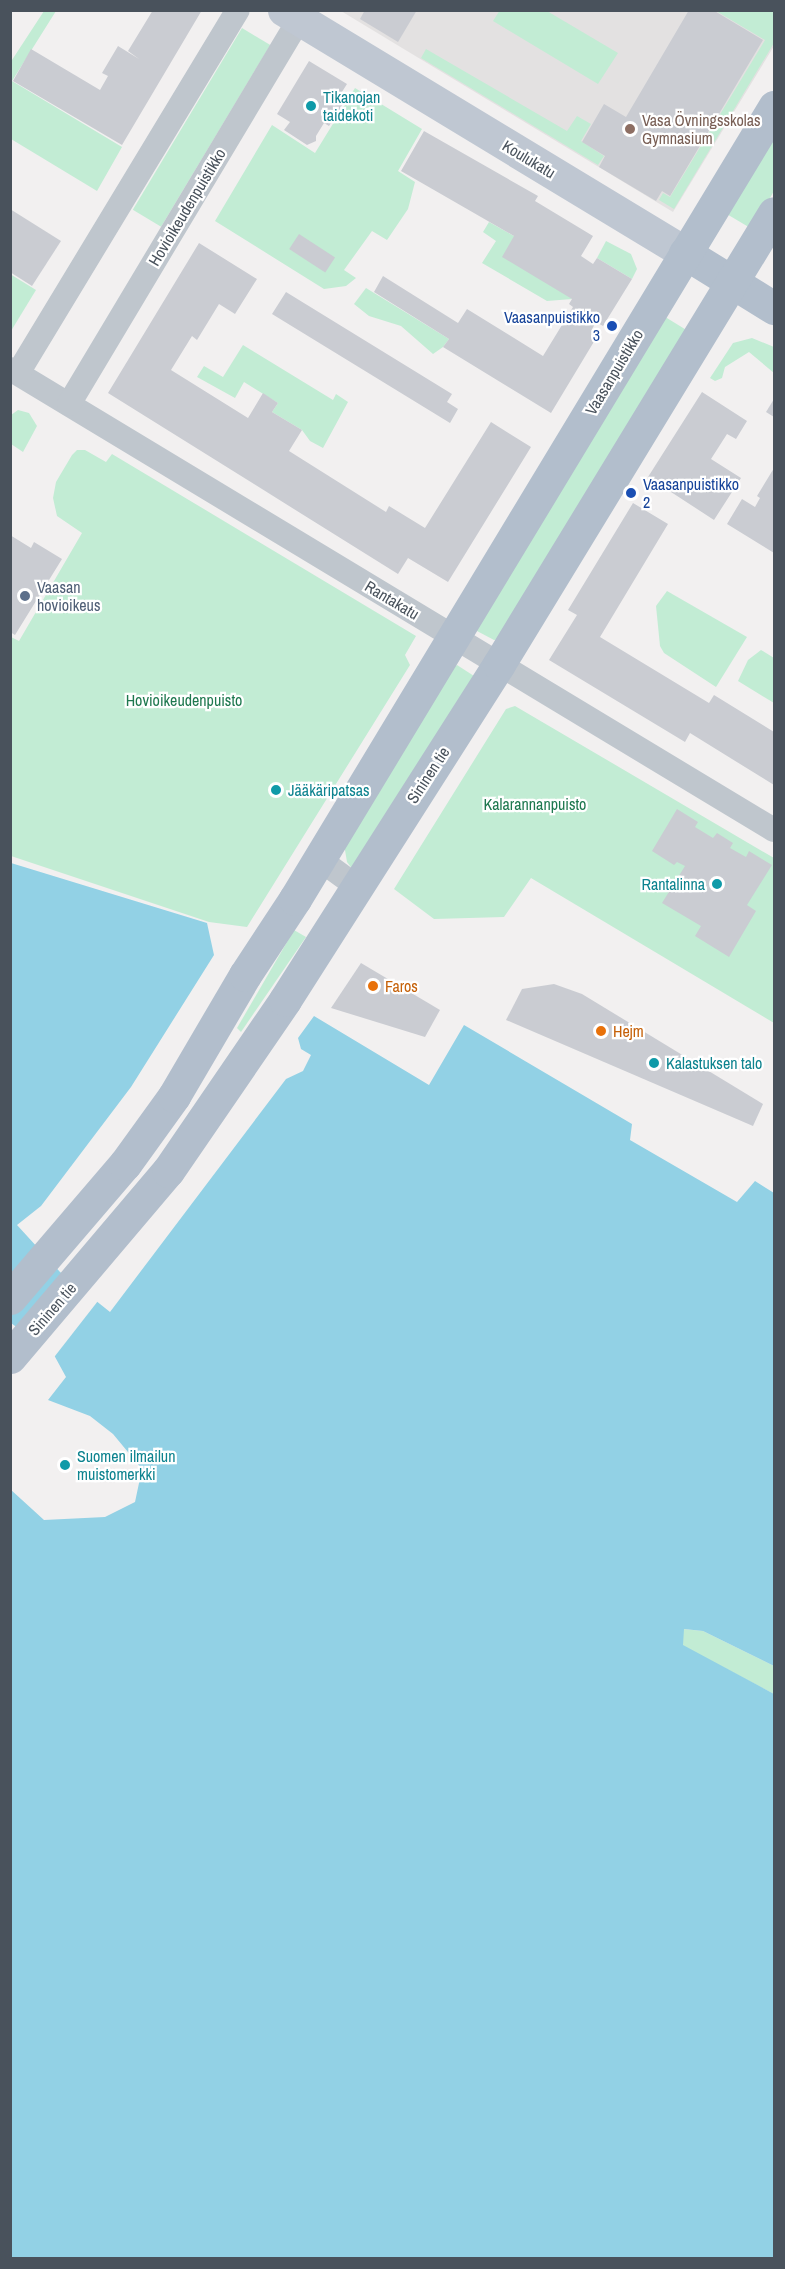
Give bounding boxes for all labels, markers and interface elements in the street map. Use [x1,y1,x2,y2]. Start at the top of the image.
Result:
place label: Tikanojan taidekoti [323,87,380,125]
marker: Tikanojan taidekoti [304,99,318,113]
place label: Vasa Övningsskolas Gymnasium [642,110,761,148]
marker: Vasa Övningsskolas Gymnasium [623,122,637,136]
street label: Koulukatu [499,136,559,182]
street label: Hovioikeudenpuistikko [144,145,230,269]
place label: Vaasanpuistikko 3 [504,307,600,345]
marker: Vaasanpuistikko 3 [605,319,619,333]
street label: Vaasanpuistikko [581,326,647,418]
place label: Vaasanpuistikko 2 [643,474,739,512]
marker: Vaasanpuistikko 2 [624,486,638,500]
street label: Rantakatu [361,576,423,624]
place label: Vaasan hovioikeus [37,577,100,615]
marker: Vaasan hovioikeus [18,589,32,603]
park label: Hovioikeudenpuisto [126,690,242,710]
street label: Sininen tie [403,743,453,807]
place label: Jääkäripatsas [288,780,370,800]
marker: Jääkäripatsas [269,783,283,797]
park label: Kalarannanpuisto [484,794,586,814]
place label: Rantalinna [642,874,705,894]
marker: Rantalinna [710,877,724,891]
place label: Faros [385,976,418,996]
marker: Faros [366,979,380,993]
place label: Hejm [613,1021,644,1041]
marker: Hejm [594,1024,608,1038]
place label: Kalastuksen talo [666,1053,762,1073]
marker: Kalastuksen talo [647,1056,661,1070]
street label: Sininen tie [24,1279,80,1339]
place label: Suomen ilmailun muistomerkki [77,1446,175,1484]
marker: Suomen ilmailun muistomerkki [58,1458,72,1472]

